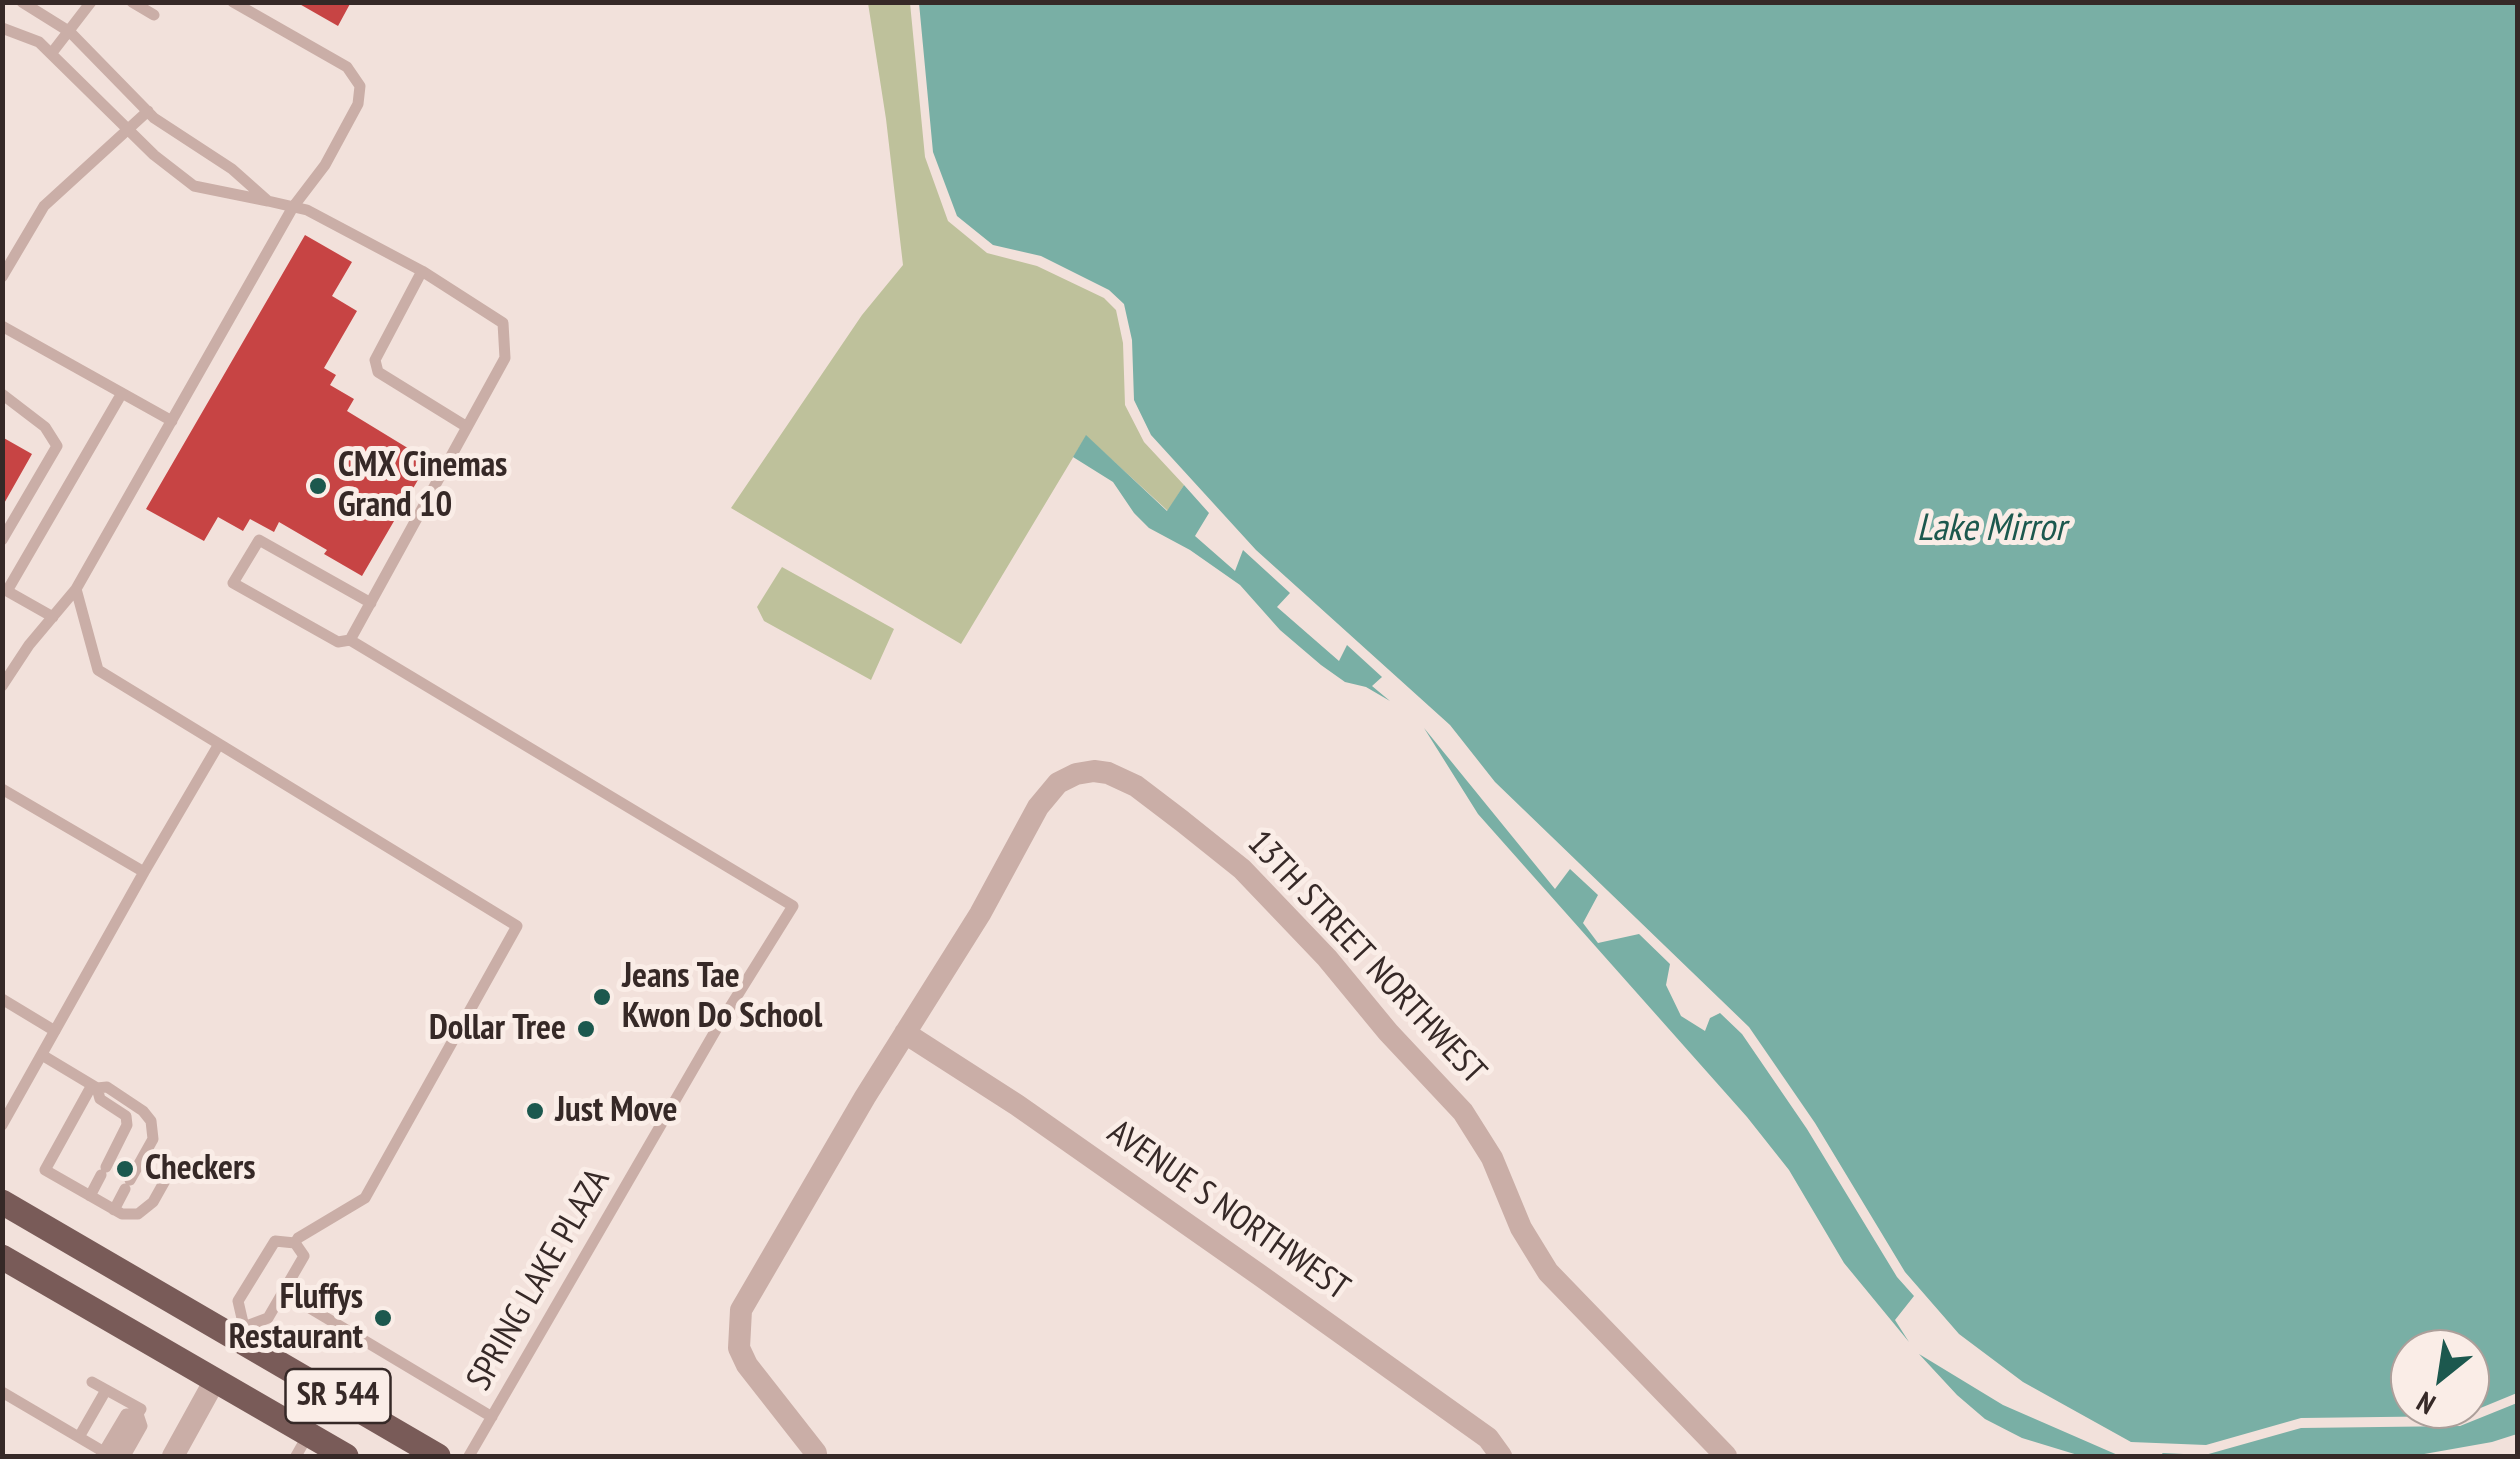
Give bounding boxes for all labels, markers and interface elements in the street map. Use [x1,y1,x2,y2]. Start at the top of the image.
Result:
place label: CMX Cinemas Grand 10 [338,445,507,527]
marker: CMX Cinemas Grand 10 [307,475,329,497]
water label: Lake Mirror [1917,506,2065,552]
street label: 13TH STREET NORTHWEST [1238,823,1494,1093]
place label: Jeans Tae Kwon Do School [622,956,822,1038]
marker: Jeans Tae Kwon Do School [591,986,613,1008]
place label: Dollar Tree [429,1008,566,1050]
marker: Dollar Tree [575,1018,597,1040]
place label: Just Move [555,1090,678,1132]
marker: Just Move [524,1100,546,1122]
street label: AVENUE S NORTHWEST [1099,1112,1357,1310]
place label: Checkers [145,1148,255,1190]
marker: Checkers [114,1158,136,1180]
street label: SPRING LAKE PLAZA [459,1162,619,1398]
place label: Fluffys Restaurant [229,1277,363,1359]
marker: Fluffys Restaurant [372,1307,394,1329]
north arrow [2390,1329,2490,1429]
road number: SR 544 [286,1369,390,1423]
text: N [2410,1384,2442,1423]

